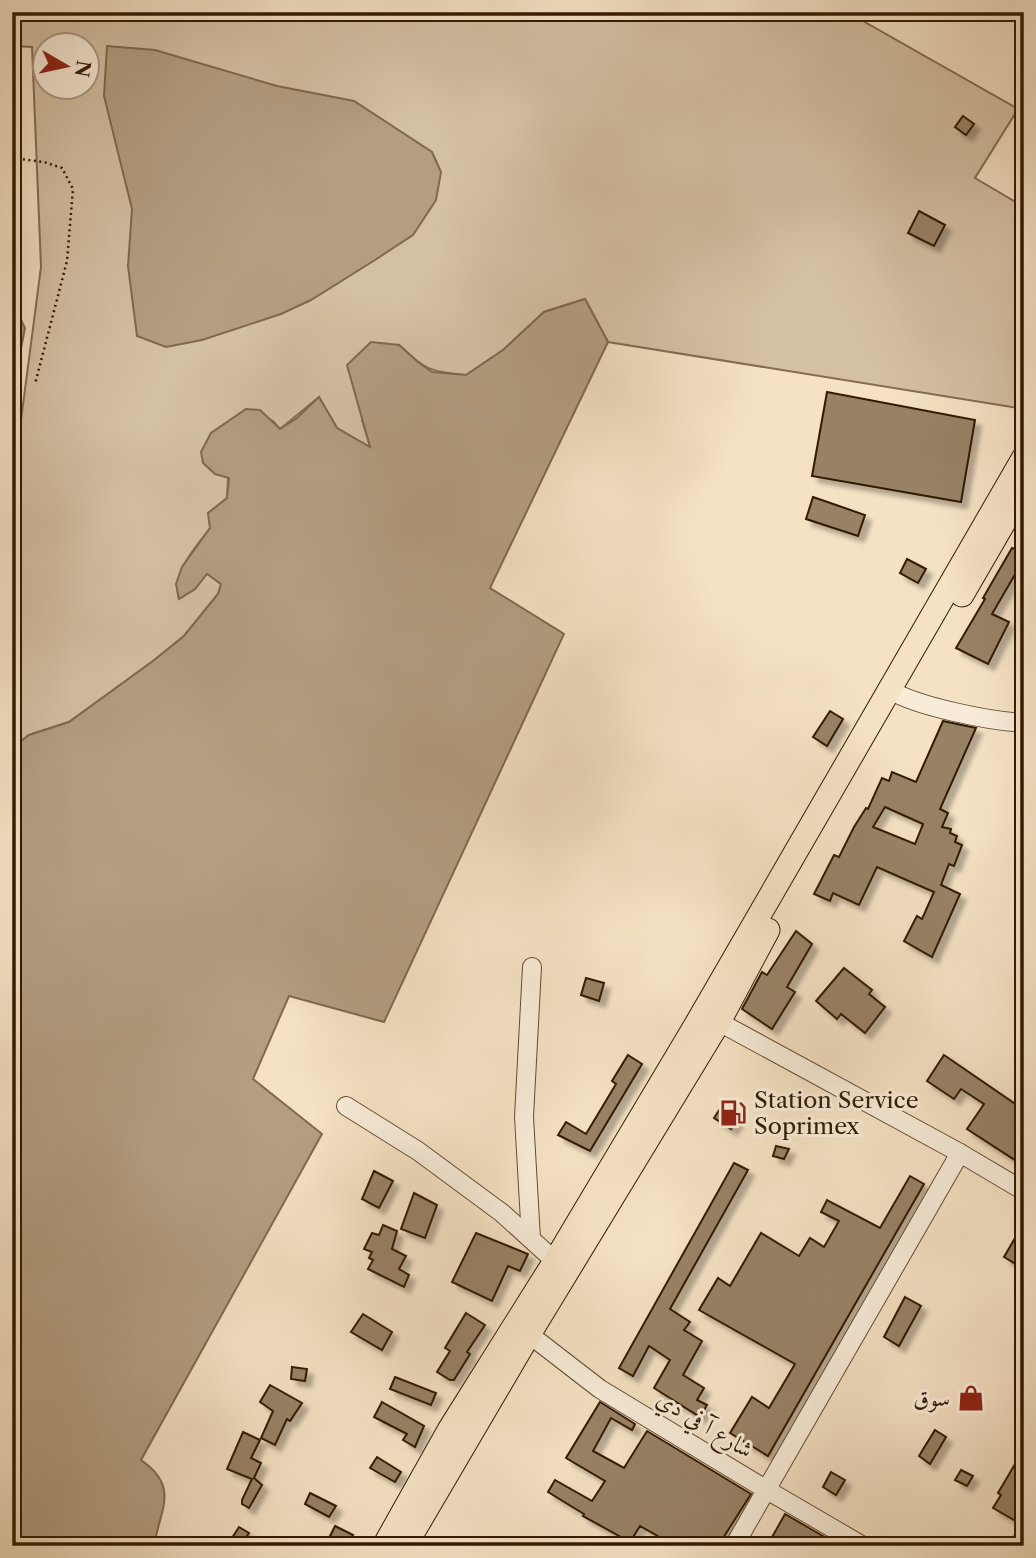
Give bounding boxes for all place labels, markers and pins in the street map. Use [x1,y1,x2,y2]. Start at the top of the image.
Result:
place label: Station Service Soprimex [754,1086,919,1140]
fuel station icon: Station Service Soprimex [718,1098,748,1128]
shop icon: سوق [956,1383,986,1413]
place label: سوق [913,1384,950,1413]

